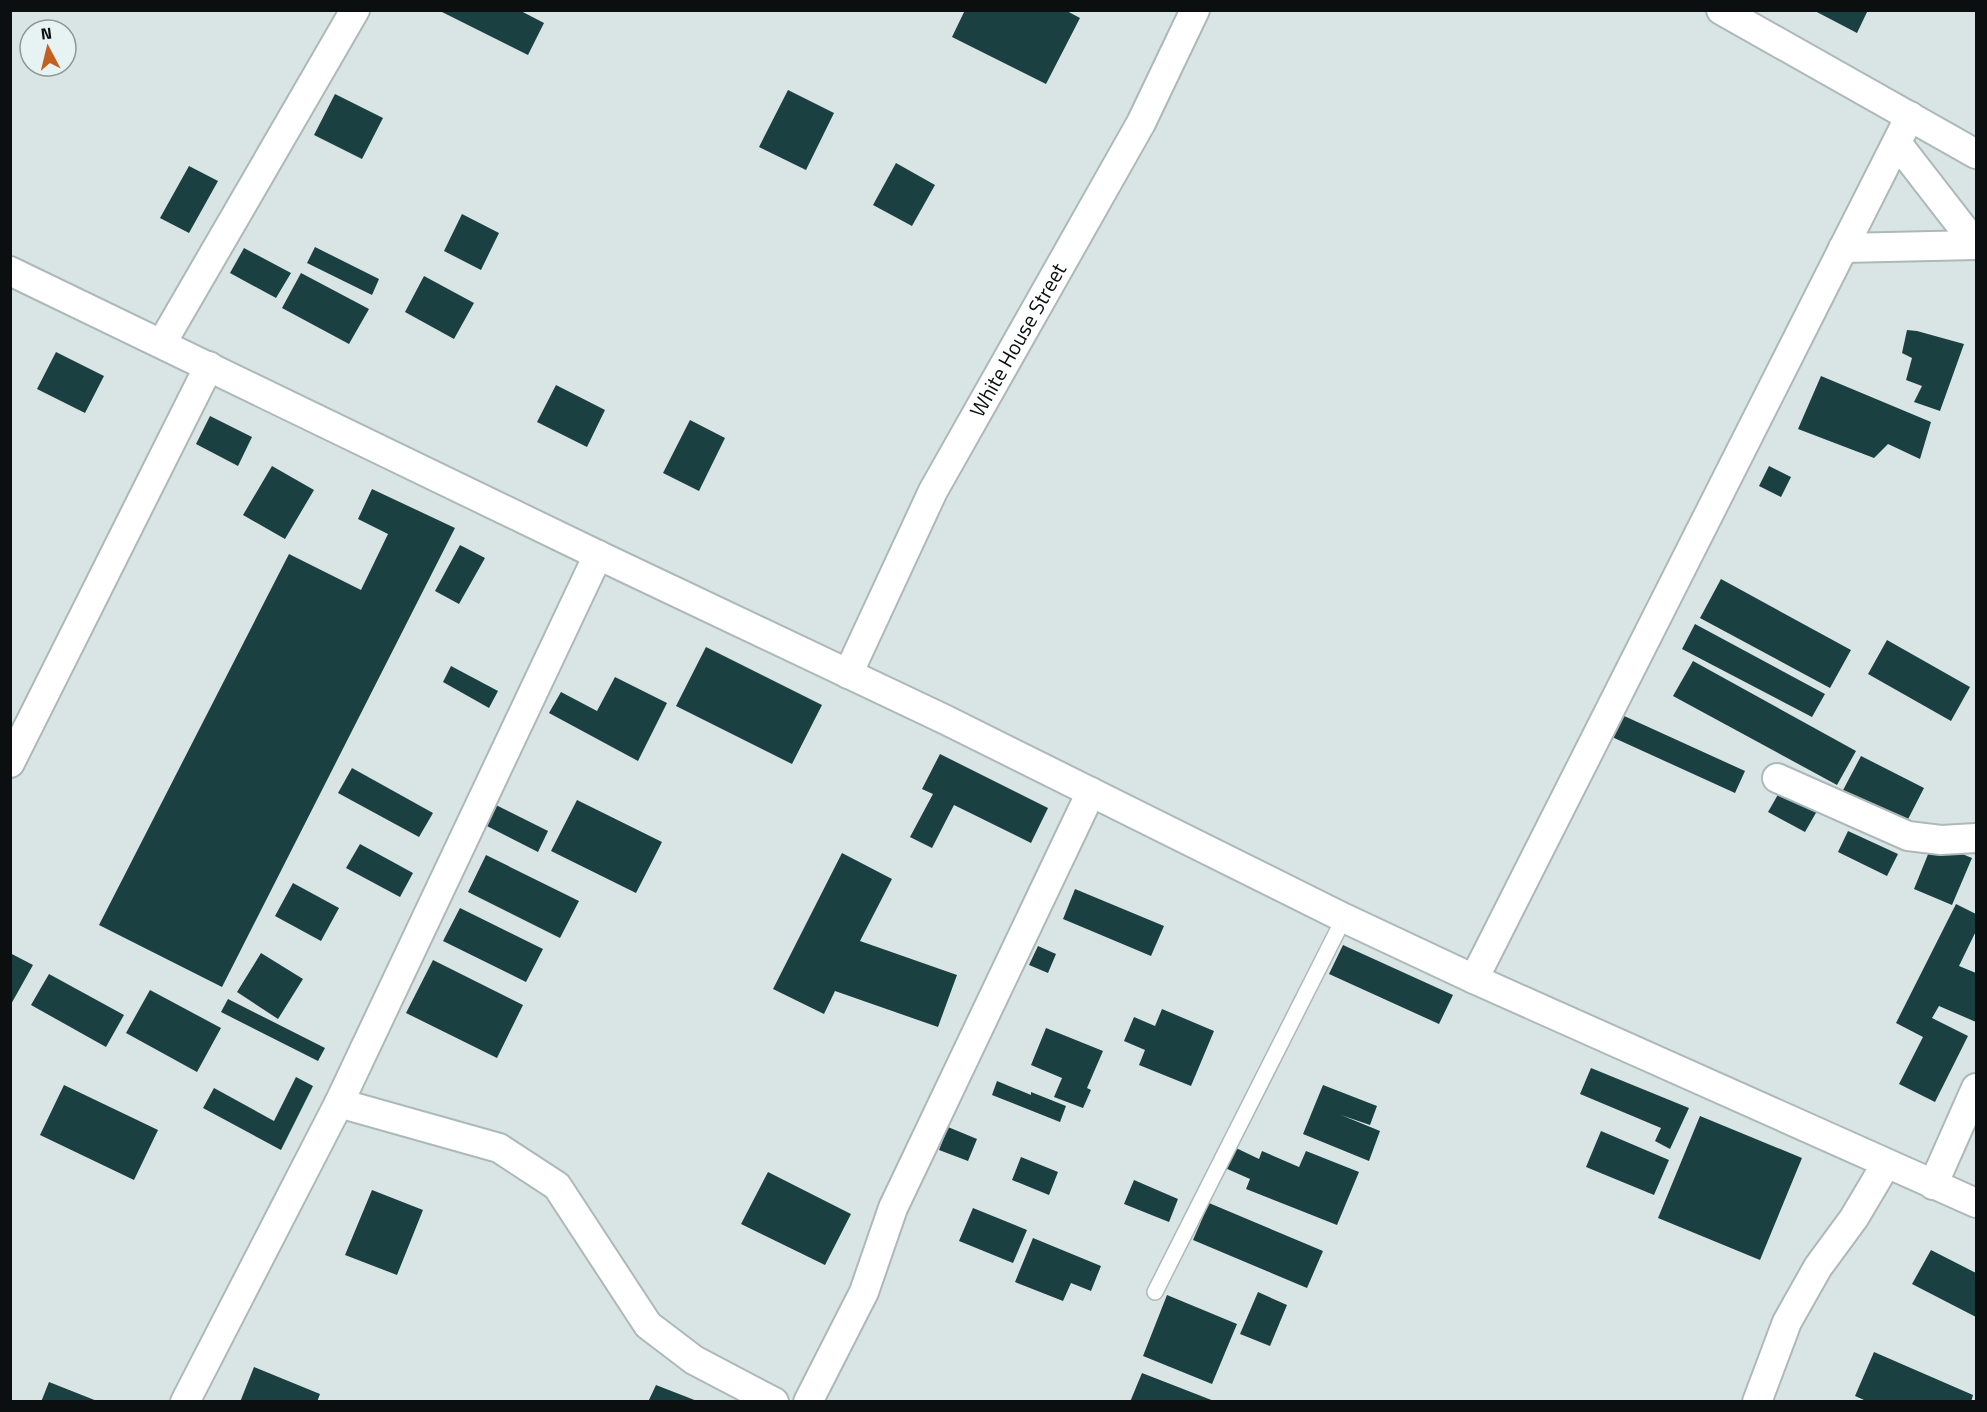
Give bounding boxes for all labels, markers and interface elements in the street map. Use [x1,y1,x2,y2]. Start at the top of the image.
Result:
north arrow [18,18,78,78]
text: N [39,21,53,46]
street label: White House Street [961,256,1074,423]

